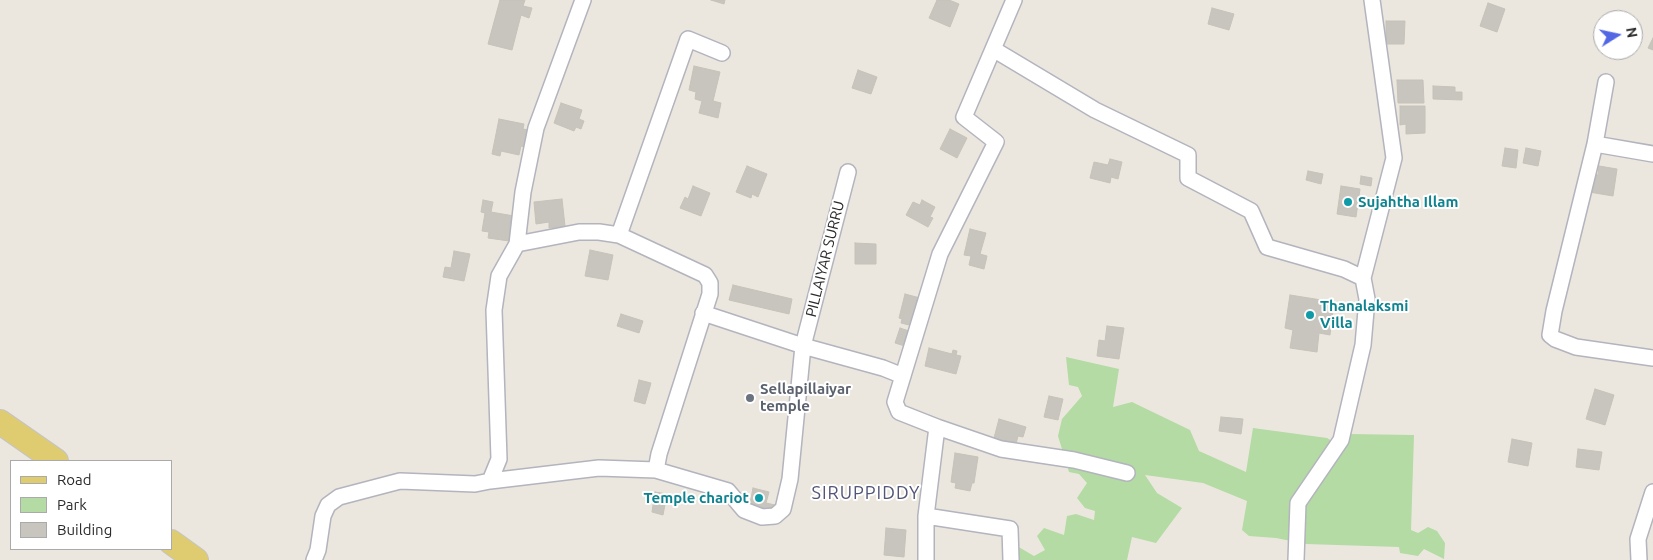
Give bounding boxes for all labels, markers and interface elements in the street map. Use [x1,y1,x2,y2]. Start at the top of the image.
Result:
north arrow [1593,10,1643,60]
text: N [1623,26,1641,39]
place label: Sujahtha Illam [1358,193,1458,211]
marker: Sujahtha Illam [1342,196,1354,208]
street label: PILLAIYAR SURRU [802,199,848,319]
place label: Thanalaksmi Villa [1320,297,1408,332]
marker: Thanalaksmi Villa [1304,309,1316,321]
place label: Sellapillaiyar temple [760,380,851,415]
marker: Sellapillaiyar temple [744,392,756,404]
legend [10,460,172,550]
text: Road [57,471,92,488]
district label: SIRUPPIDDY [810,482,922,504]
place label: Temple chariot [644,489,749,507]
marker: Temple chariot [753,492,765,504]
text: Park [57,496,87,513]
text: Building [57,521,112,538]

